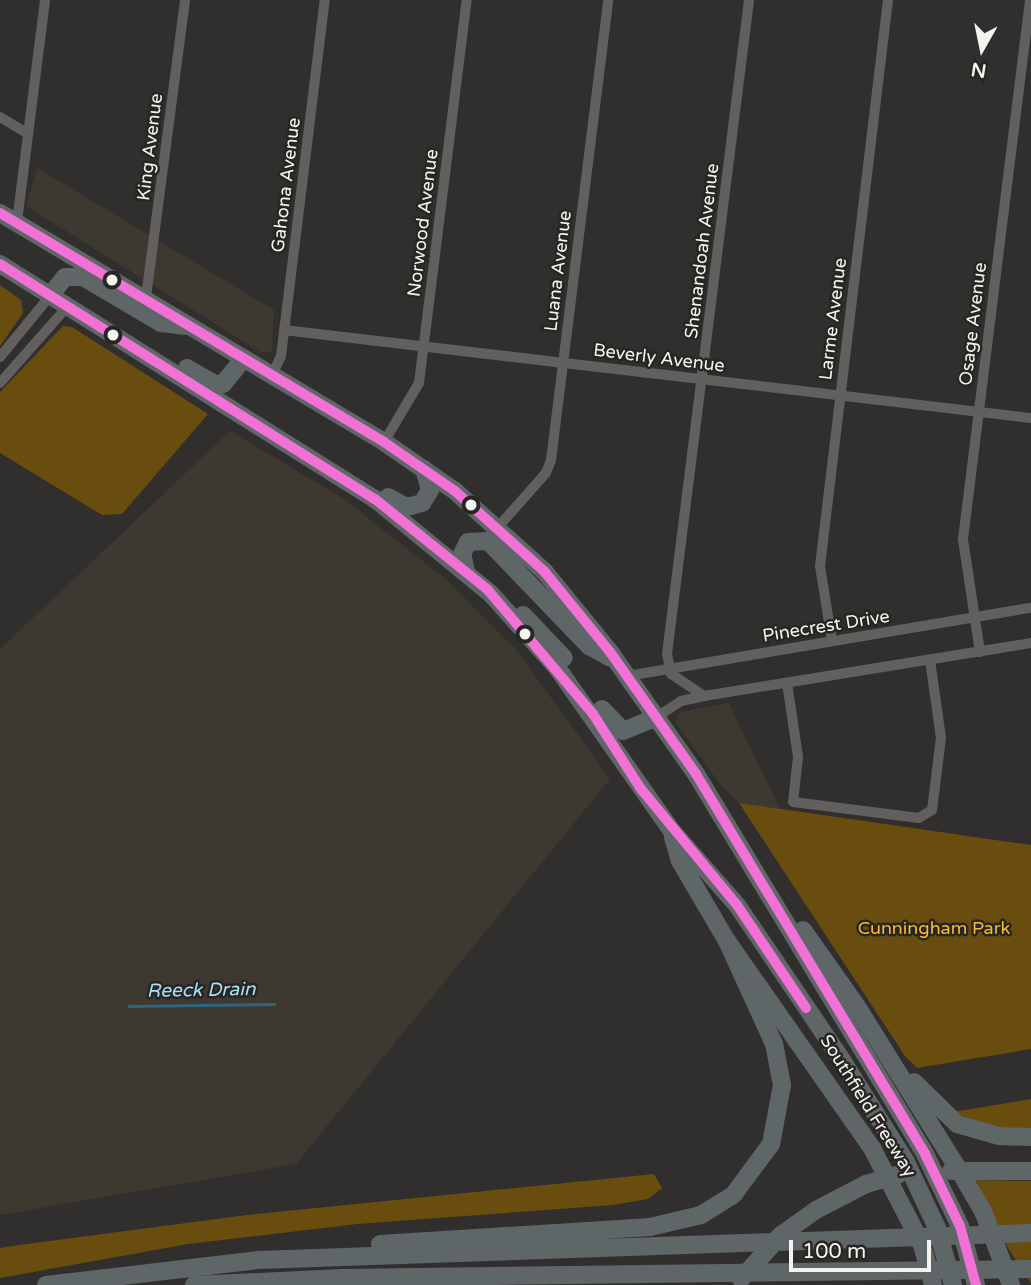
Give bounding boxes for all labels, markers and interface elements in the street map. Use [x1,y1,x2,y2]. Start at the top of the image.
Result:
north arrow [947,14,1017,84]
text: N [969,58,988,82]
street label: King Avenue [133,92,167,202]
street label: Gahona Avenue [267,116,305,254]
street label: Norwood Avenue [403,148,443,298]
street label: Shenandoah Avenue [681,162,723,340]
street label: Luana Avenue [540,209,576,333]
street label: Larme Avenue [815,257,851,381]
street label: Osage Avenue [955,261,991,387]
unlabelled marker [105,273,119,287]
unlabelled marker [106,328,120,342]
street label: Beverly Avenue [592,339,726,377]
unlabelled marker [464,498,478,512]
street label: Pinecrest Drive [761,605,891,647]
unlabelled marker [518,627,532,641]
park label: Cunningham Park [858,917,1010,939]
water label: Reeck Drain [146,979,256,1003]
street label: Southfield Freeway [815,1031,921,1181]
scale bar [793,1226,935,1270]
text: 100 m [802,1239,866,1264]

